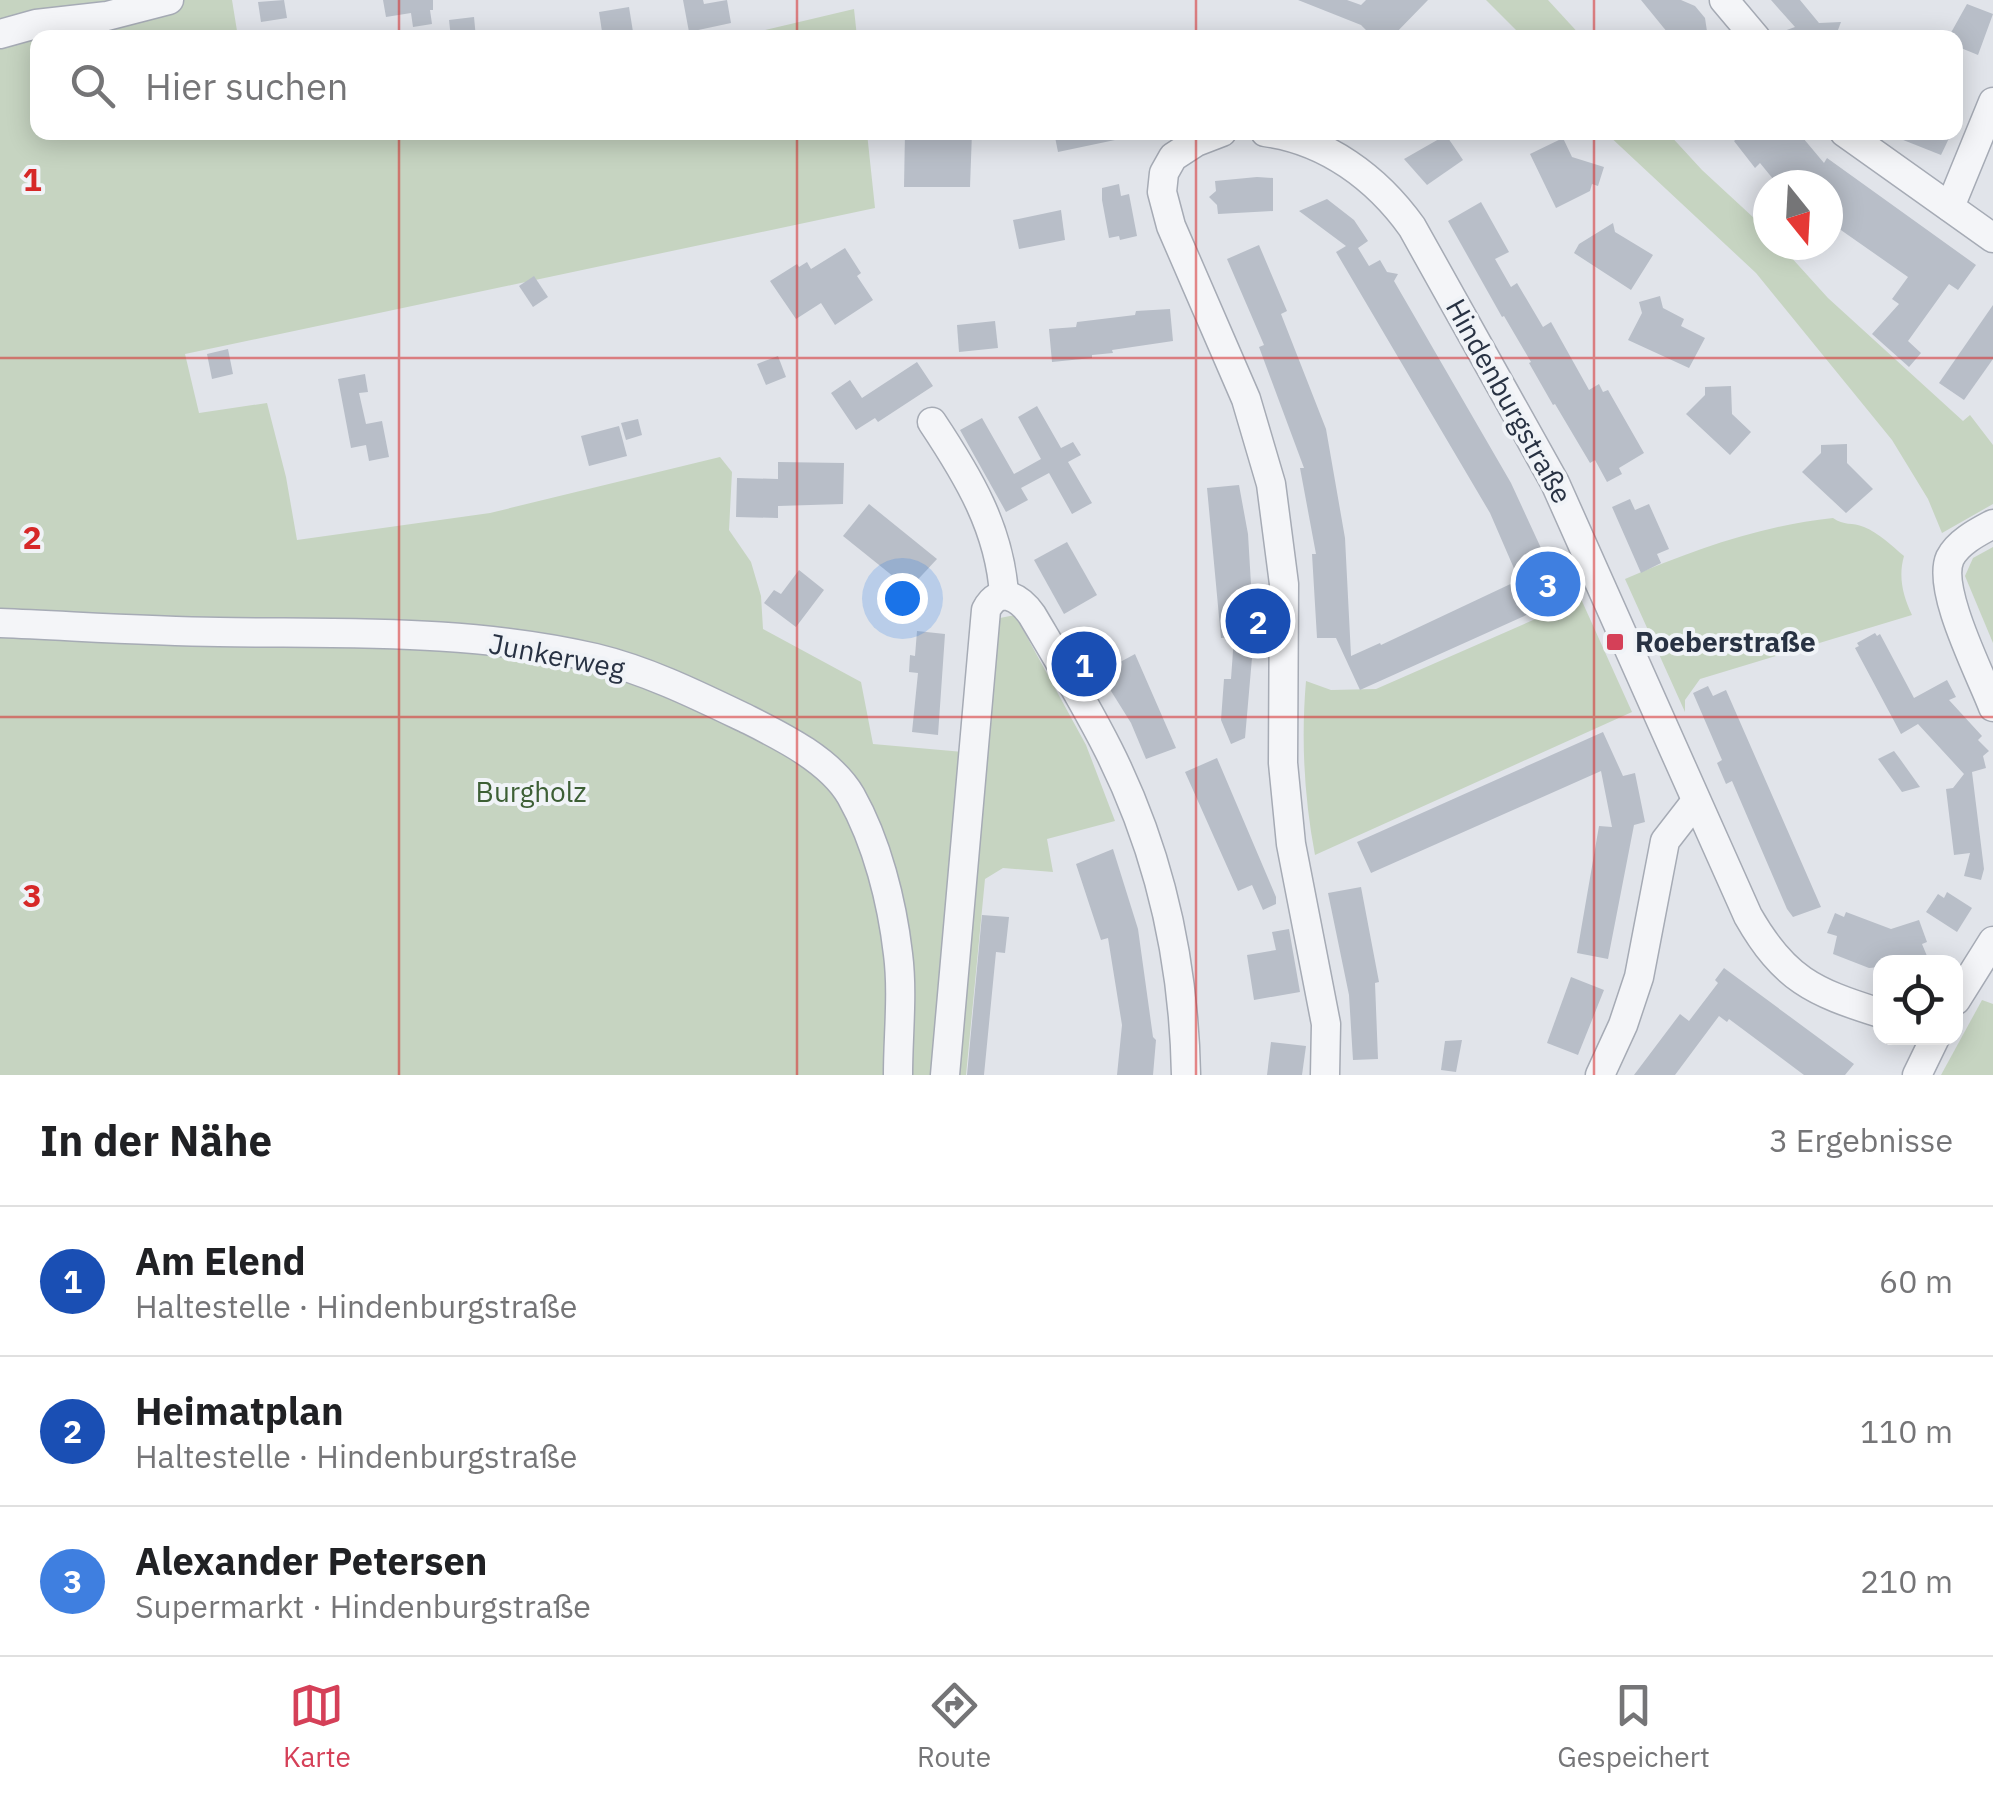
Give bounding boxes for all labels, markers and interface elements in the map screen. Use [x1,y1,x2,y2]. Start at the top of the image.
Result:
search box [30,30,1963,140]
icon: search [65,58,120,113]
text: Hier suchen [145,61,348,110]
text: 1 [22,158,42,200]
north arrow [1753,170,1843,260]
street label: Hindenburgstraße [1438,292,1581,510]
text: 2 [22,516,42,558]
pin: 3 [1516,546,1580,622]
your location [877,573,928,624]
pin: 2 [1226,584,1290,658]
place label: Roeberstraße [1635,623,1816,660]
street label: Junkerweg [486,624,628,687]
pin: 1 [1052,626,1116,702]
marker: Roeberstraße [1604,631,1626,653]
park label: Burgholz [476,773,586,810]
text: 3 [22,874,42,916]
map controls [1873,955,1963,1045]
button: locate [1873,955,1963,1045]
text: In der Nähe [40,1113,272,1168]
text: 3 Ergebnisse [1769,1119,1953,1161]
text: Am Elend [135,1236,306,1285]
text: 1 [63,1260,82,1302]
text: 60 m [1879,1260,1953,1302]
text: Haltestelle · Hindenburgstraße [135,1285,577,1327]
text: Heimatplan [135,1386,344,1435]
text: 2 [63,1410,82,1452]
text: 110 m [1860,1410,1953,1452]
text: Haltestelle · Hindenburgstraße [135,1435,577,1477]
text: Alexander Petersen [135,1536,487,1585]
text: 3 [63,1560,82,1602]
text: 210 m [1860,1560,1953,1602]
text: Supermarkt · Hindenburgstraße [135,1585,591,1627]
tab: Karte [283,1678,351,1775]
tab: Route [917,1678,991,1775]
tab: Gespeichert [1557,1678,1710,1775]

